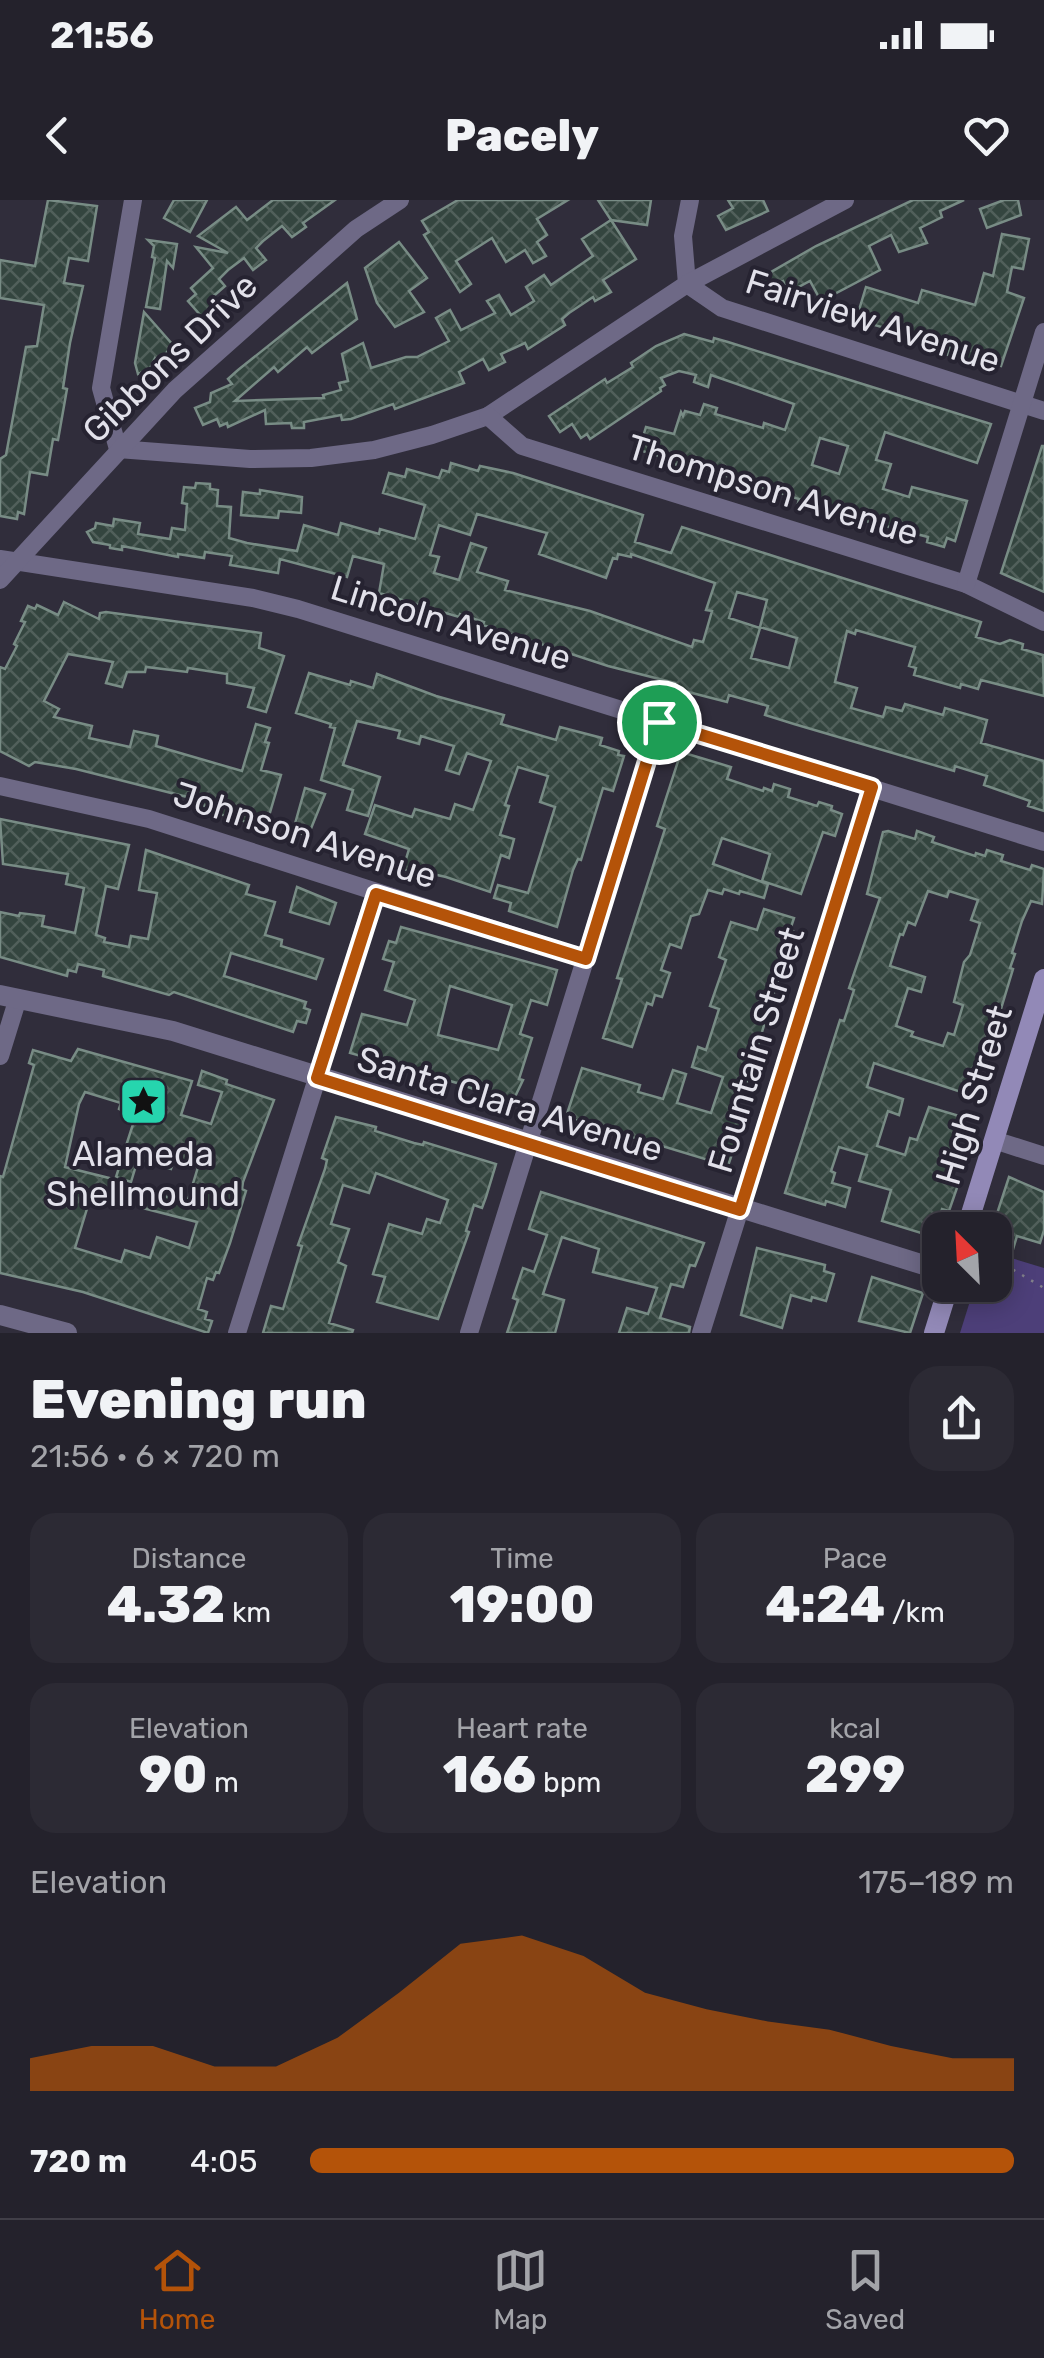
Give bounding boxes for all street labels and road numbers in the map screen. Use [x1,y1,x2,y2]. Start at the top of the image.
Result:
street label: Fairview Avenue [740,260,1006,382]
street label: Gibbons Drive [74,264,266,452]
street label: Thompson Avenue [622,426,924,554]
street label: Lincoln Avenue [326,567,576,679]
street label: Johnson Avenue [168,773,442,897]
street label: Fountain Street [699,922,813,1178]
street label: High Street [927,1000,1021,1190]
street label: Santa Clara Avenue [352,1038,668,1170]

